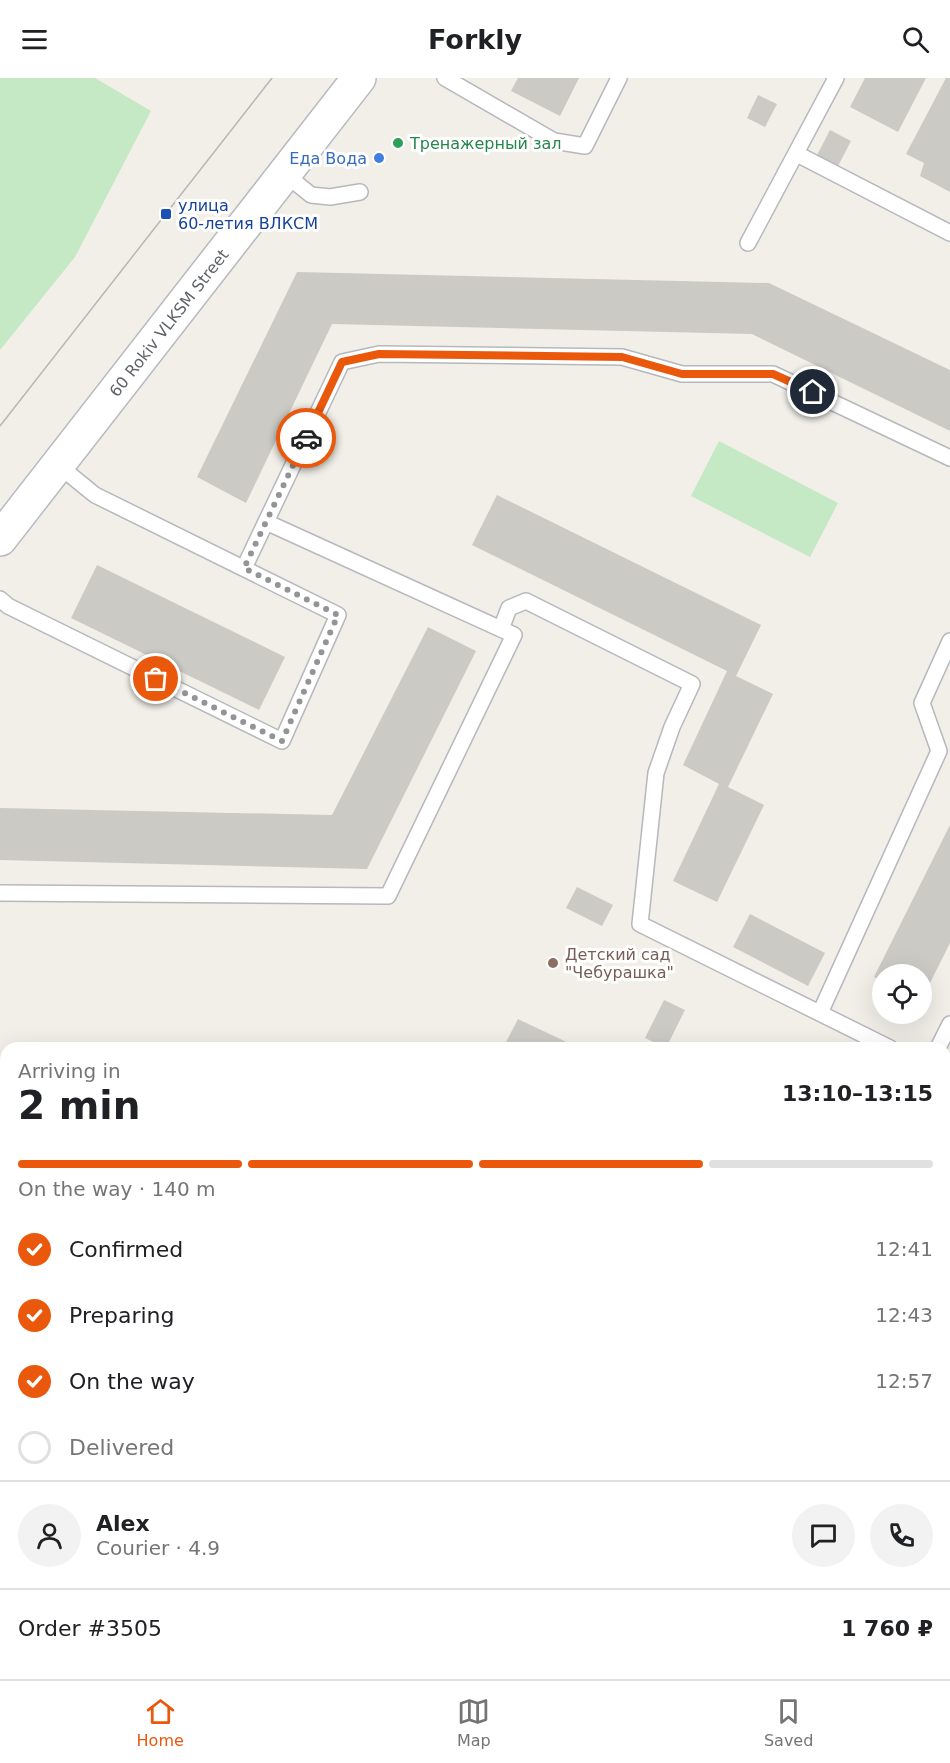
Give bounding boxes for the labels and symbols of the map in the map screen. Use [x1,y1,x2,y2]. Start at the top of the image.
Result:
place label: Тренажерный зал [409,134,562,153]
marker: Тренажерный зал [391,136,405,150]
place label: Еда Вода [289,149,367,168]
marker: Еда Вода [372,151,386,165]
place label: улица 60-летия ВЛКСМ [178,196,318,233]
marker: улица 60-летия ВЛКСМ [159,207,173,221]
street label: 60 Rokiv VLKSM Street [106,245,232,401]
pin [787,366,838,417]
courier [276,408,336,468]
pin [130,653,181,704]
place label: Детский сад "Чебурашка" [565,945,674,982]
marker: Детский сад "Чебурашка" [546,956,560,970]

